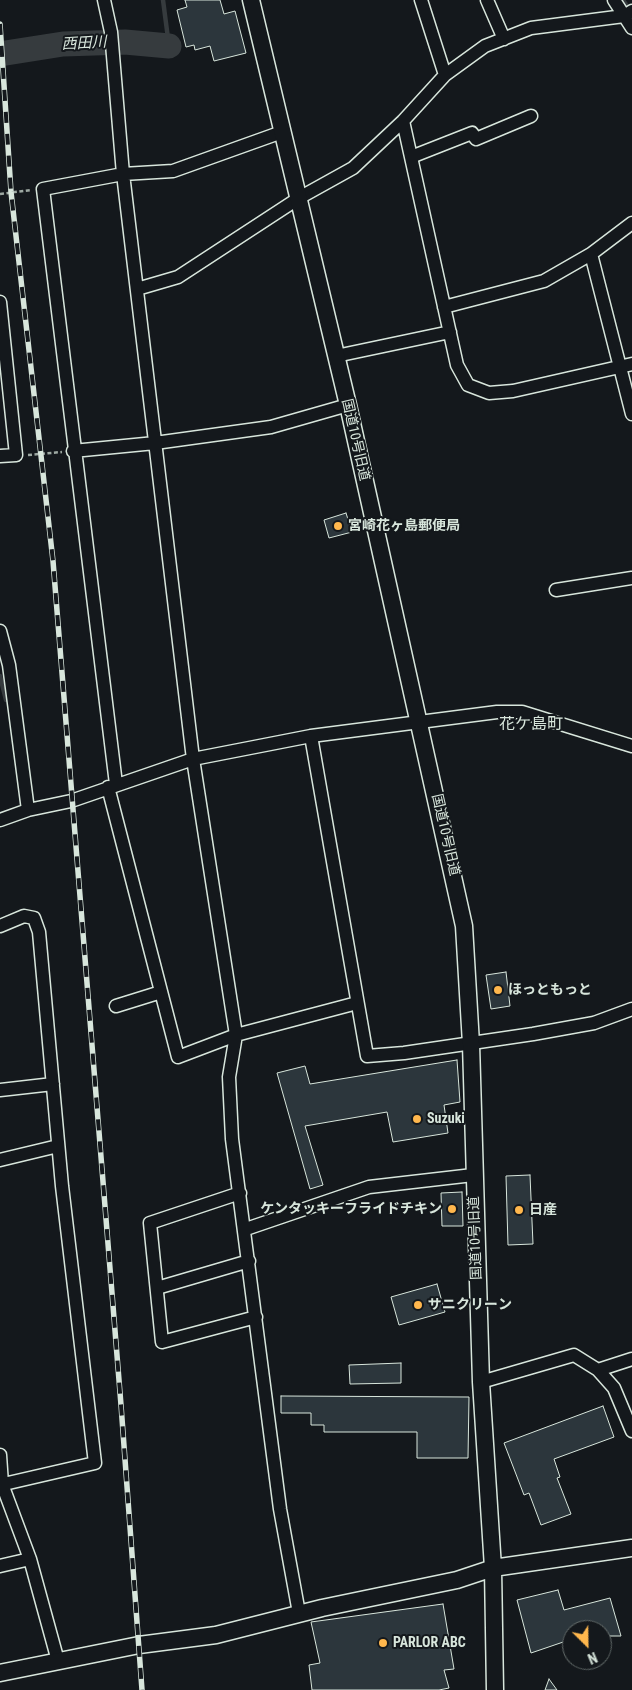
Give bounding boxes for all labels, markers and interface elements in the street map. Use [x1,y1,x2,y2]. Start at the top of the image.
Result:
water label: 西田川 [61,34,107,54]
street label: 国道10号旧道 [337,397,373,483]
place label: 宮崎花ヶ島郵便局 [348,518,460,534]
marker: 宮崎花ヶ島郵便局 [332,520,344,532]
district label: 花ケ島町 [499,715,563,735]
street label: 国道10号旧道 [427,792,463,878]
place label: ほっともっと [508,982,592,998]
marker: ほっともっと [492,984,504,996]
place label: Suzuki [427,1111,465,1127]
marker: Suzuki [411,1113,423,1125]
street label: 国道10号旧道 [466,1196,486,1280]
place label: ケンタッキーフライドチキン [260,1201,442,1217]
place label: 日産 [529,1202,557,1218]
marker: ケンタッキーフライドチキン [446,1203,458,1215]
marker: 日産 [513,1204,525,1216]
place label: サニクリーン [428,1297,512,1313]
marker: サニクリーン [412,1299,424,1311]
north arrow [562,1620,612,1670]
place label: PARLOR ABC [393,1635,466,1651]
marker: PARLOR ABC [377,1637,389,1649]
text: N [585,1649,600,1667]

